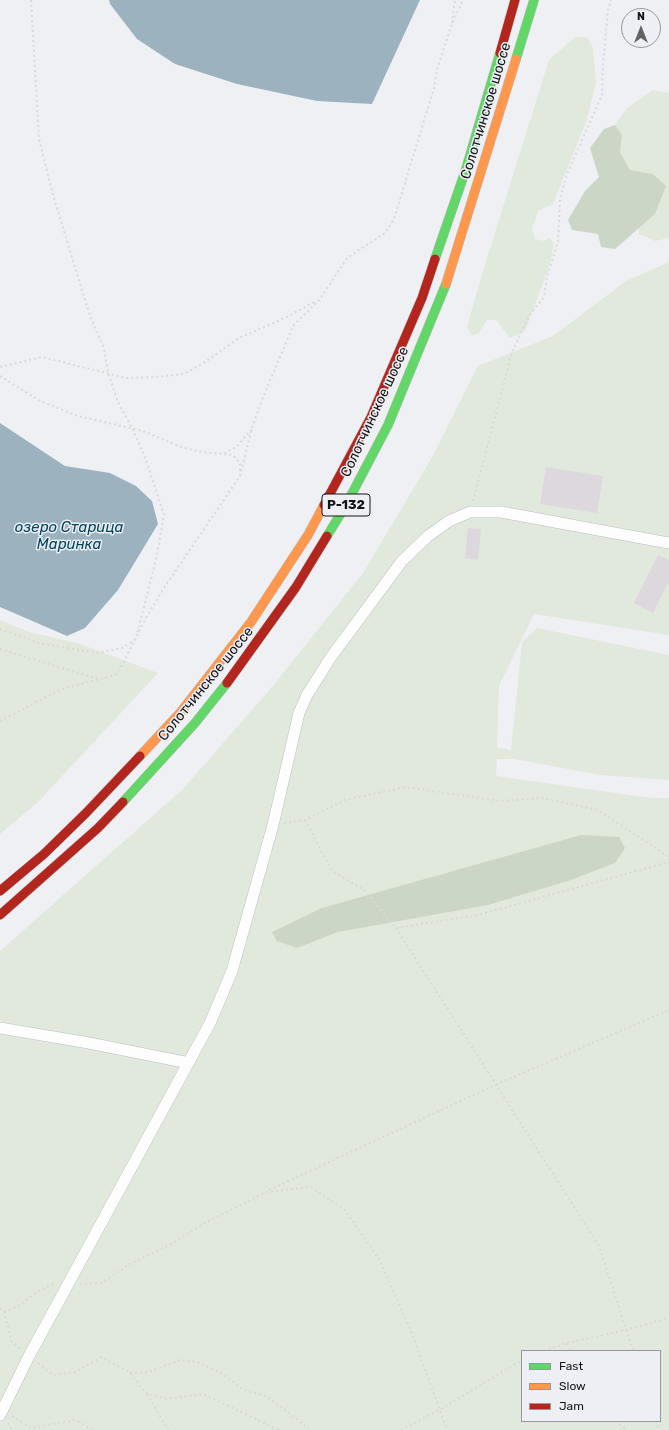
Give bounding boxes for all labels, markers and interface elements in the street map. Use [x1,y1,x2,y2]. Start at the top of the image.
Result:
north arrow [621,8,661,48]
text: N [637,10,645,23]
street label: Солотчинское шоссе [457,41,515,181]
street label: Солотчинское шоссе [337,344,413,480]
road number: Р-132 [322,494,370,516]
water label: озеро Старица Маринка [15,519,123,554]
street label: Солотчинское шоссе [155,624,257,744]
legend [521,1350,661,1422]
text: Fast [559,1359,583,1373]
text: Slow [559,1379,586,1393]
text: Jam [559,1399,584,1413]

